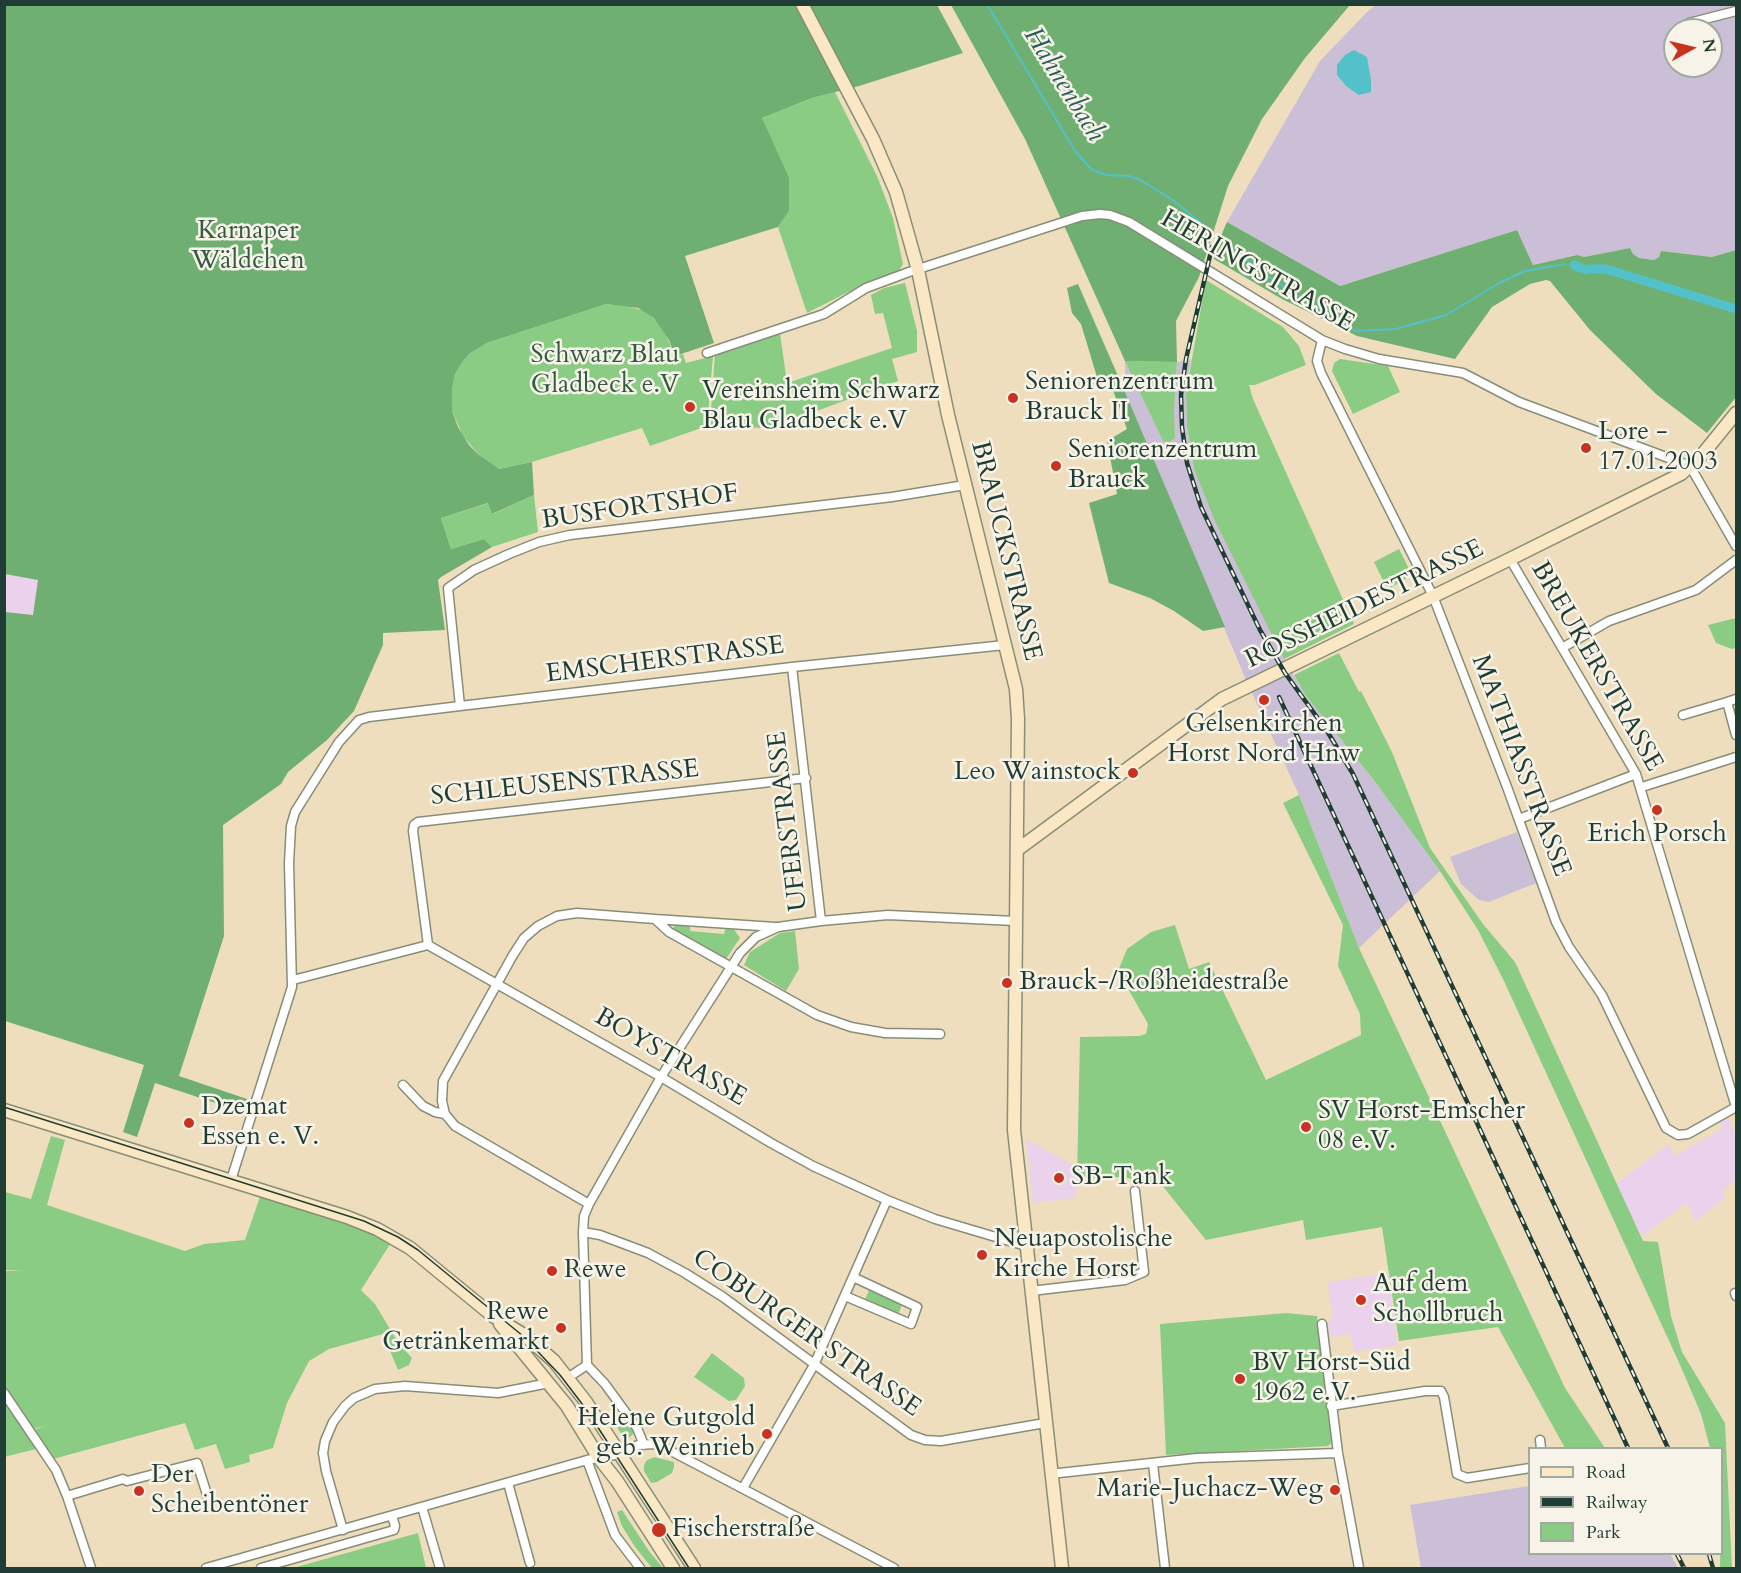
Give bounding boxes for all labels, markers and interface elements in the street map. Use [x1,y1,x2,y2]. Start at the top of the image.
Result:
north arrow [1663,18,1723,78]
water label: Hahnenbach [1015,22,1111,148]
text: N [1697,37,1721,54]
street label: HERINGSTRASSE [1155,204,1359,340]
park label: Karnaper Wäldchen [191,216,305,278]
park label: Schwarz Blau Gladbeck e.V [530,340,680,402]
place label: Seniorenzentrum Brauck II [1025,367,1214,428]
place label: Vereinsheim Schwarz Blau Gladbeck e.V [702,376,940,437]
marker: Seniorenzentrum Brauck II [1006,391,1020,405]
marker: Vereinsheim Schwarz Blau Gladbeck e.V [683,400,697,414]
place label: Lore - 17.01.2003 [1598,417,1718,478]
place label: Seniorenzentrum Brauck [1068,435,1257,496]
street label: BRAUCKSTRASSE [963,438,1047,664]
marker: Lore - 17.01.2003 [1579,441,1593,455]
marker: Seniorenzentrum Brauck [1049,459,1063,473]
street label: BUSFORTSHOF [540,479,740,537]
street label: ROSSHEIDESTRASSE [1241,534,1489,676]
street label: BREUKERSTRASSE [1523,557,1669,777]
street label: EMSCHERSTRASSE [544,631,786,691]
street label: MATHIASSTRASSE [1463,651,1577,881]
marker: Gelsenkirchen Horst Nord Hnw [1257,693,1271,707]
place label: Gelsenkirchen Horst Nord Hnw [1167,709,1361,770]
street label: UFERSTRASSE [762,729,816,913]
street label: SCHLEUSENSTRASSE [429,754,701,814]
place label: Leo Wainstock [954,757,1121,789]
marker: Leo Wainstock [1126,766,1140,780]
marker: Erich Porsch [1650,803,1664,817]
place label: Erich Porsch [1587,819,1727,851]
place label: Brauck-/Roßheidestraße [1019,967,1289,999]
marker: Brauck-/Roßheidestraße [1000,976,1014,990]
street label: BOYSTRASSE [588,1002,752,1114]
place label: Dzemat Essen e. V. [201,1092,319,1154]
place label: SV Horst-Emscher 08 e.V. [1318,1096,1525,1158]
marker: Dzemat Essen e. V. [182,1116,196,1130]
marker: SV Horst-Emscher 08 e.V. [1299,1120,1313,1134]
place label: SB-Tank [1071,1162,1172,1194]
marker: SB-Tank [1052,1171,1066,1185]
place label: Neuapostolische Kirche Horst [994,1224,1173,1286]
street label: COBURGER STRASSE [686,1243,926,1425]
marker: Neuapostolische Kirche Horst [975,1248,989,1262]
place label: Rewe [564,1255,626,1287]
marker: Rewe [545,1264,559,1278]
place label: Auf dem Schollbruch [1373,1269,1503,1330]
marker: Auf dem Schollbruch [1354,1293,1368,1307]
place label: Rewe Getränkemarkt [382,1297,549,1358]
marker: Rewe Getränkemarkt [554,1321,568,1335]
place label: BV Horst-Süd 1962 e.V. [1252,1348,1411,1410]
marker: BV Horst-Süd 1962 e.V. [1233,1372,1247,1386]
place label: Helene Gutgold geb. Weinrieb [577,1403,755,1464]
marker: Helene Gutgold geb. Weinrieb [760,1427,774,1441]
legend [1528,1447,1723,1555]
place label: Der Scheibentöner [151,1460,308,1522]
text: Road [1586,1460,1626,1485]
place label: Marie-Juchacz-Weg [1096,1474,1323,1506]
marker: Marie-Juchacz-Weg [1328,1483,1342,1497]
marker: Der Scheibentöner [132,1484,146,1498]
text: Railway [1586,1490,1648,1515]
place label: Fischerstraße [672,1514,815,1546]
text: Park [1586,1520,1621,1545]
marker: Fischerstraße [650,1521,668,1539]

